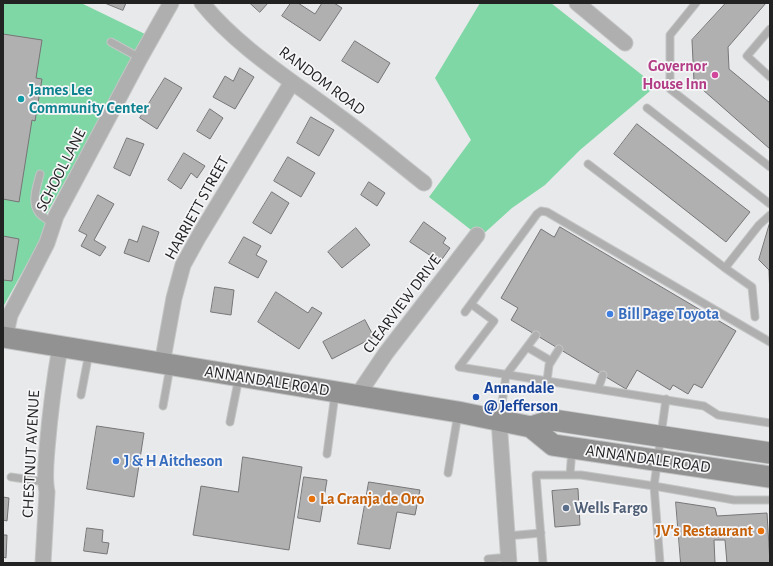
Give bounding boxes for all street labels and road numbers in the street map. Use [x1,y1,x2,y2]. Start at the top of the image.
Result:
street label: RANDOM ROAD [275,42,369,120]
street label: SCHOOL LANE [32,125,90,215]
street label: HARRIETT STREET [161,153,233,263]
street label: CLEARVIEW DRIVE [359,251,445,357]
street label: ANNANDALE ROAD [203,362,331,400]
street label: CHESTNUT AVENUE [18,390,44,518]
street label: ANNANDALE ROAD [584,441,712,477]

